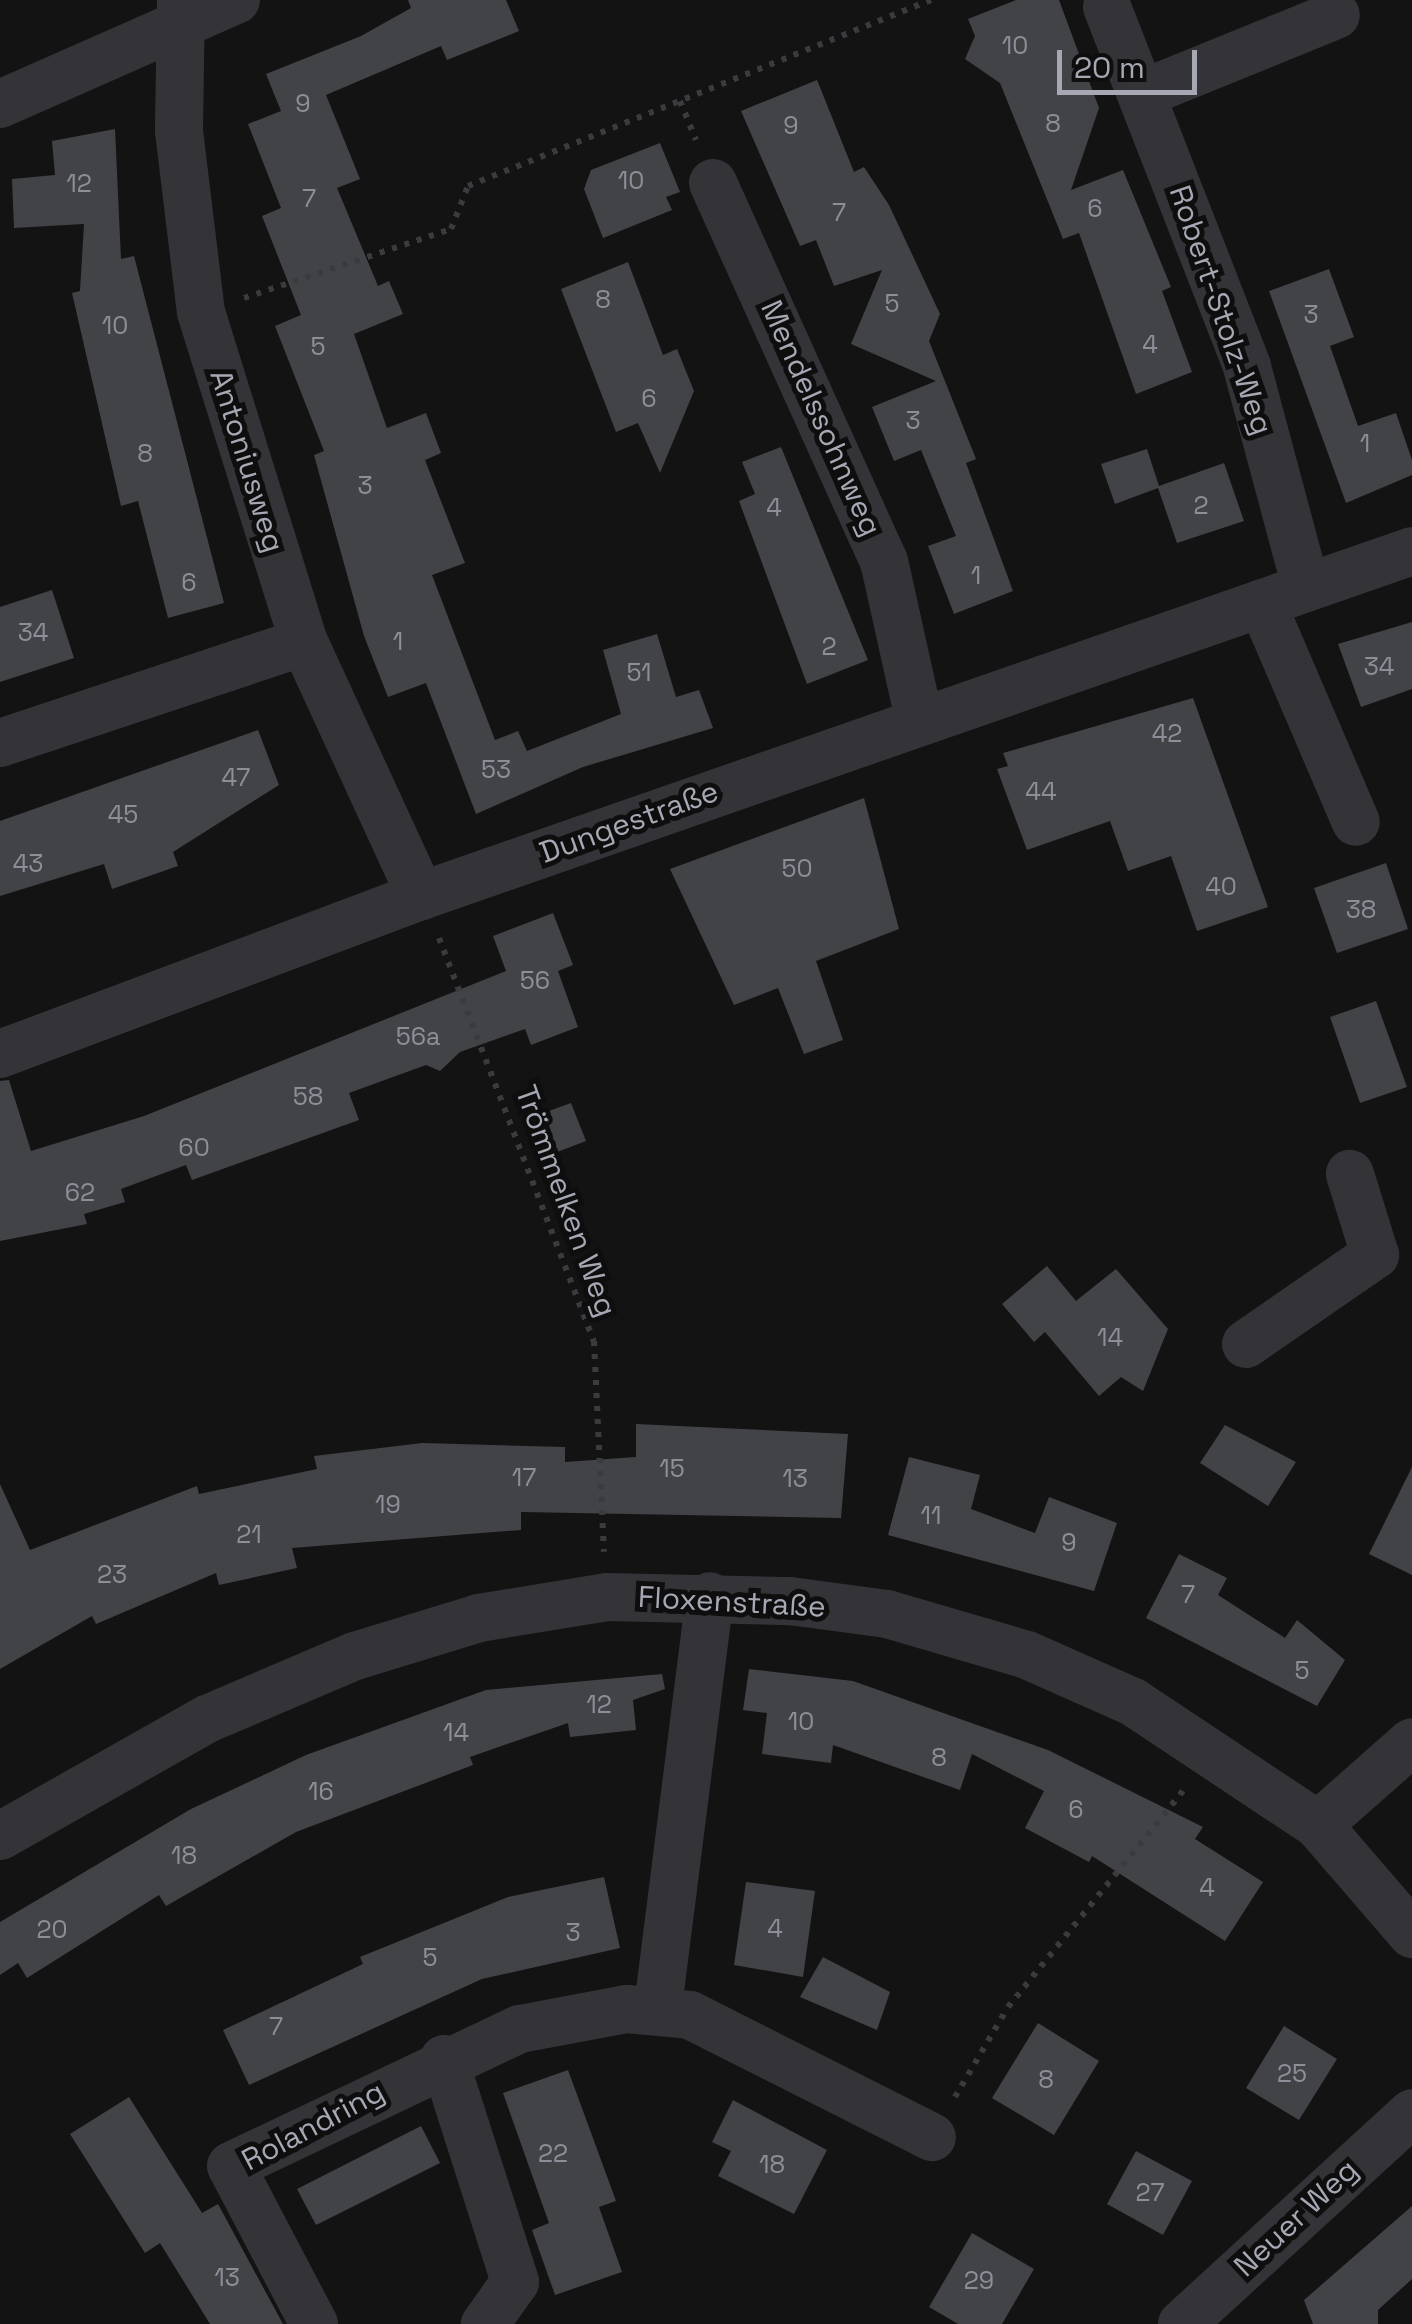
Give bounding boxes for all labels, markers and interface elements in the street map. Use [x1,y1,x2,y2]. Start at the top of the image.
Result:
house number: 10 [1002,30,1028,60]
scale bar [1062,30,1202,92]
text: 20 m [1074,48,1145,87]
house number: 9 [295,88,311,118]
house number: 8 [1045,108,1061,138]
house number: 9 [783,110,799,140]
house number: 10 [618,165,644,195]
house number: 12 [66,168,92,198]
street label: Robert-Stolz-Weg [1161,181,1281,439]
house number: 7 [302,183,316,213]
house number: 6 [1087,193,1103,223]
house number: 7 [832,197,846,227]
house number: 8 [595,284,611,314]
house number: 5 [885,288,899,318]
street label: Mendelssohnweg [753,295,889,541]
house number: 3 [1303,299,1319,329]
house number: 10 [102,310,128,340]
house number: 4 [1142,329,1158,359]
house number: 5 [311,331,325,361]
street label: Antoniusweg [202,365,292,557]
house number: 6 [641,383,657,413]
house number: 3 [905,405,921,435]
house number: 1 [1360,428,1370,458]
house number: 8 [137,438,153,468]
house number: 3 [357,470,373,500]
house number: 2 [1193,490,1209,520]
house number: 4 [766,492,782,522]
house number: 1 [971,560,981,590]
house number: 6 [181,567,197,597]
house number: 34 [18,617,48,647]
house number: 1 [393,626,403,656]
house number: 2 [821,631,837,661]
house number: 34 [1364,651,1394,681]
house number: 51 [626,657,652,687]
house number: 42 [1152,718,1182,748]
house number: 53 [481,754,511,784]
house number: 47 [222,762,250,792]
street label: Dungestraße [535,773,723,871]
house number: 44 [1025,776,1057,806]
house number: 45 [108,799,138,829]
house number: 43 [13,848,43,878]
house number: 50 [782,853,812,883]
house number: 40 [1205,871,1237,901]
house number: 38 [1346,894,1376,924]
house number: 56 [520,965,550,995]
house number: 56a [396,1021,440,1051]
street label: Trömmelken Weg [507,1080,625,1322]
house number: 58 [293,1081,323,1111]
house number: 60 [178,1132,210,1162]
house number: 62 [65,1177,95,1207]
house number: 14 [1097,1322,1123,1352]
house number: 15 [659,1453,685,1483]
house number: 17 [512,1462,536,1492]
house number: 13 [782,1463,808,1493]
house number: 19 [375,1489,401,1519]
house number: 11 [921,1500,941,1530]
house number: 21 [236,1519,262,1549]
house number: 9 [1061,1527,1077,1557]
house number: 23 [97,1559,127,1589]
street label: Floxenstraße [637,1579,827,1625]
house number: 7 [1181,1579,1195,1609]
house number: 5 [1295,1655,1309,1685]
house number: 12 [586,1689,612,1719]
house number: 10 [788,1706,814,1736]
house number: 14 [443,1717,469,1747]
house number: 8 [931,1742,947,1772]
house number: 16 [308,1776,334,1806]
house number: 6 [1068,1794,1084,1824]
house number: 18 [171,1840,197,1870]
house number: 4 [1199,1872,1215,1902]
house number: 4 [767,1913,783,1943]
house number: 20 [36,1914,68,1944]
house number: 3 [565,1917,581,1947]
house number: 5 [423,1942,437,1972]
house number: 7 [269,2011,283,2041]
house number: 25 [1277,2058,1307,2088]
house number: 8 [1038,2064,1054,2094]
street label: Rolandring [236,2073,390,2179]
house number: 22 [538,2138,568,2168]
house number: 18 [759,2149,785,2179]
street label: Neuer Weg [1227,2152,1365,2284]
house number: 27 [1136,2177,1164,2207]
house number: 13 [214,2262,240,2292]
house number: 29 [964,2265,994,2295]

